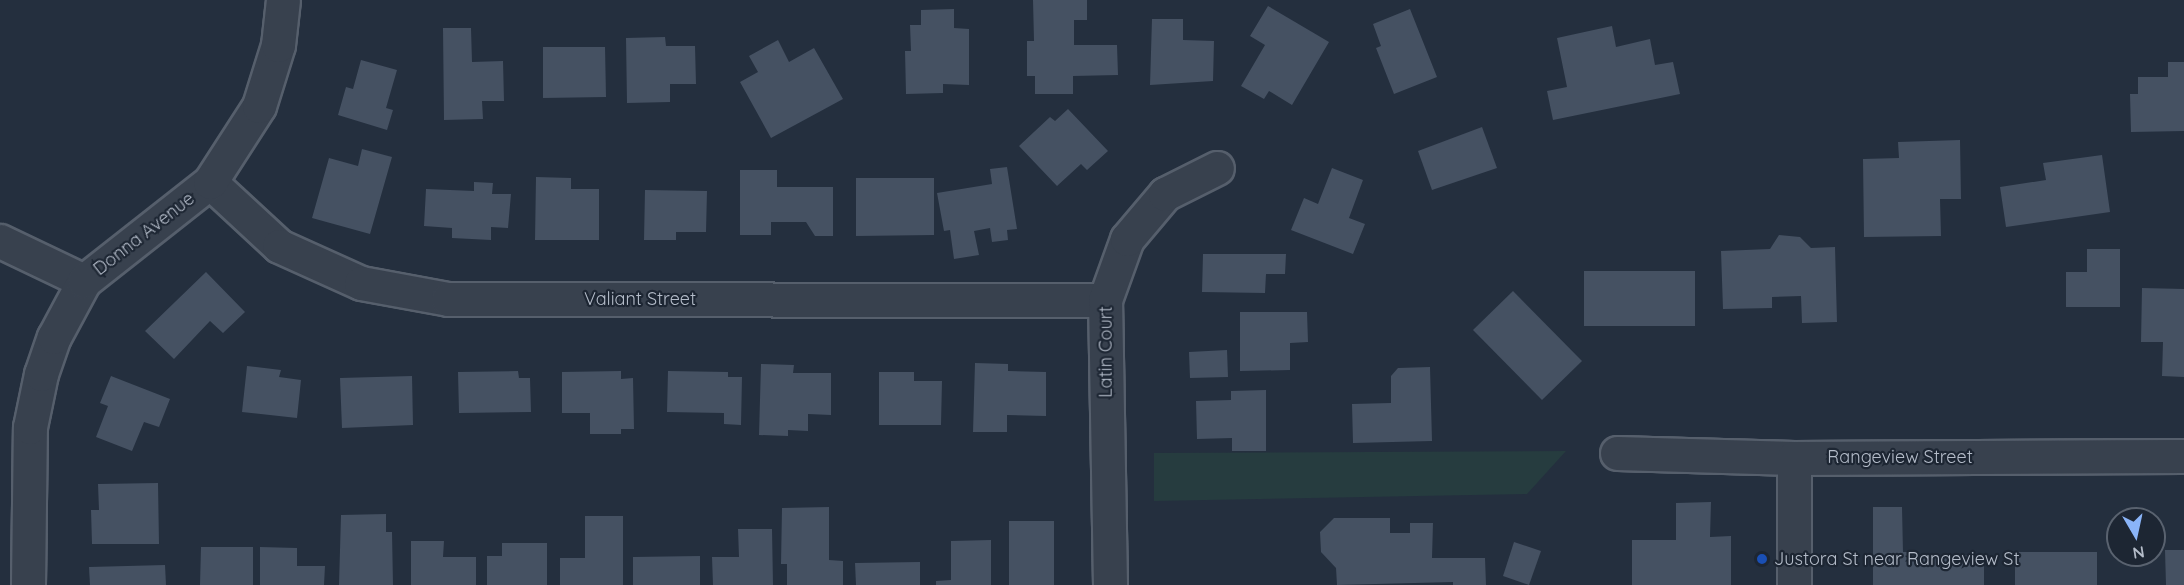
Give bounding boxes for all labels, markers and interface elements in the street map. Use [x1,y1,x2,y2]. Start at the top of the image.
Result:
street label: Donna Avenue [89,188,199,280]
street label: Valiant Street [584,288,696,310]
street label: Latin Court [1095,306,1117,398]
street label: Rangeview Street [1827,446,1973,468]
north arrow [2106,507,2166,567]
text: N [2131,542,2146,564]
place label: Justora St near Rangeview St [1774,548,2020,570]
marker: Justora St near Rangeview St [1755,552,1769,566]

